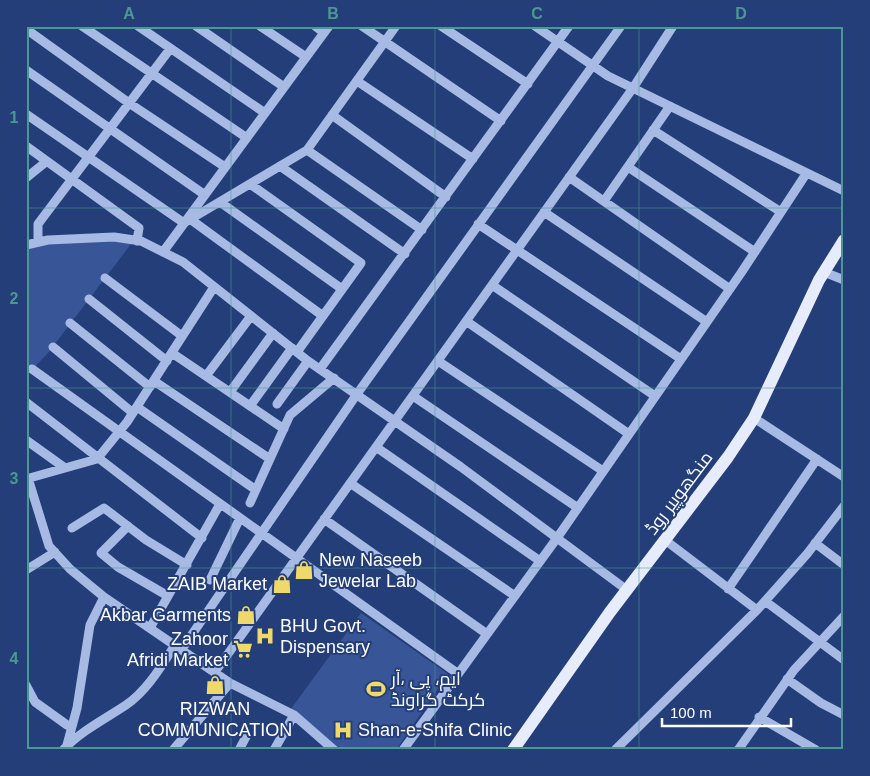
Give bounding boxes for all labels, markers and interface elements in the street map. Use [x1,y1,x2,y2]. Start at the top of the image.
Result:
text: A [123,5,135,22]
text: B [327,5,339,22]
text: C [531,5,543,22]
text: D [735,5,747,22]
text: 1 [10,109,19,126]
text: 2 [10,290,19,307]
street label: منگھوپیر روڈ [641,448,718,540]
text: 3 [10,470,19,487]
place label: New Naseeb Jewelar Lab [319,550,422,591]
shop icon: New Naseeb Jewelar Lab [293,559,315,581]
shop icon: ZAIB Market [271,573,293,595]
place label: ZAIB Market [167,574,267,594]
shop icon: Akbar Garments [235,604,257,626]
place label: Akbar Garments [100,605,231,625]
place label: BHU Govt. Dispensary [280,616,370,657]
hospital icon: BHU Govt. Dispensary [254,625,276,647]
place label: Zahoor Afridi Market [127,629,228,670]
supermarket icon: Zahoor Afridi Market [232,638,254,660]
text: 4 [10,650,19,667]
place label: ایم، پی ،آر کرکٹ گراونڈ [390,669,485,711]
shop icon: RIZWAN COMMUNICATION [204,674,226,696]
sports icon: ایم، پی ،آر کرکٹ گراونڈ [365,678,387,700]
scale bar [662,696,791,728]
place label: RIZWAN COMMUNICATION [138,699,292,740]
text: 100 m [670,704,712,721]
hospital icon: Shan-e-Shifa Clinic [332,719,354,741]
place label: Shan-e-Shifa Clinic [358,720,512,740]

